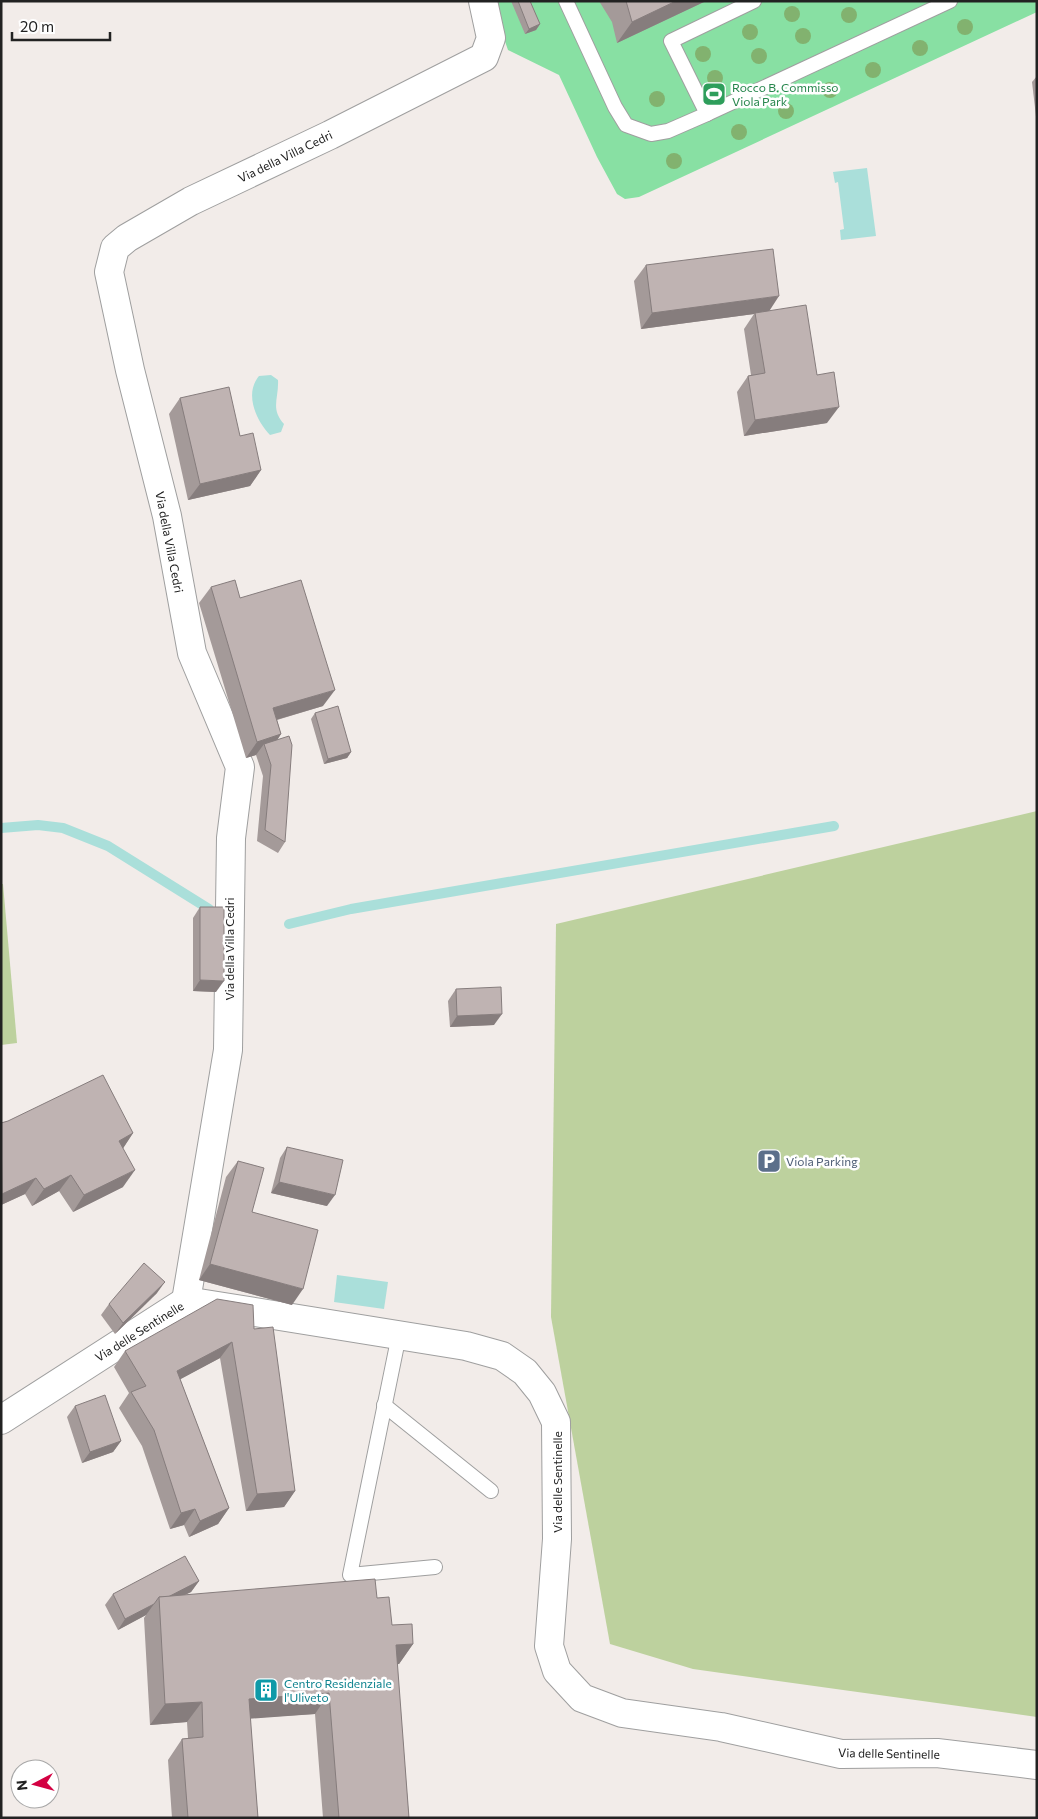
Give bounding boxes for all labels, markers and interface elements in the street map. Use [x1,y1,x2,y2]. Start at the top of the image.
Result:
scale bar [12,10,110,42]
text: 20 m [20,17,54,35]
place label: Rocco B. Commisso Viola Park [732,80,839,108]
sports icon: Rocco B. Commisso Viola Park [701,81,727,107]
street label: Via della Villa Cedri [236,127,334,185]
street label: Via della Villa Cedri [153,490,187,594]
street label: Via della Villa Cedri [222,897,236,1001]
parking icon: Viola Parking [756,1148,782,1174]
place label: Viola Parking [786,1154,858,1168]
street label: Via delle Sentinelle [92,1298,186,1364]
street label: Via delle Sentinelle [550,1431,564,1533]
place label: Centro Residenziale l'Uliveto [284,1676,392,1704]
building icon: Centro Residenziale l'Uliveto [253,1677,279,1703]
street label: Via delle Sentinelle [838,1745,940,1761]
north arrow [10,1759,60,1809]
text: N [13,1779,31,1792]

